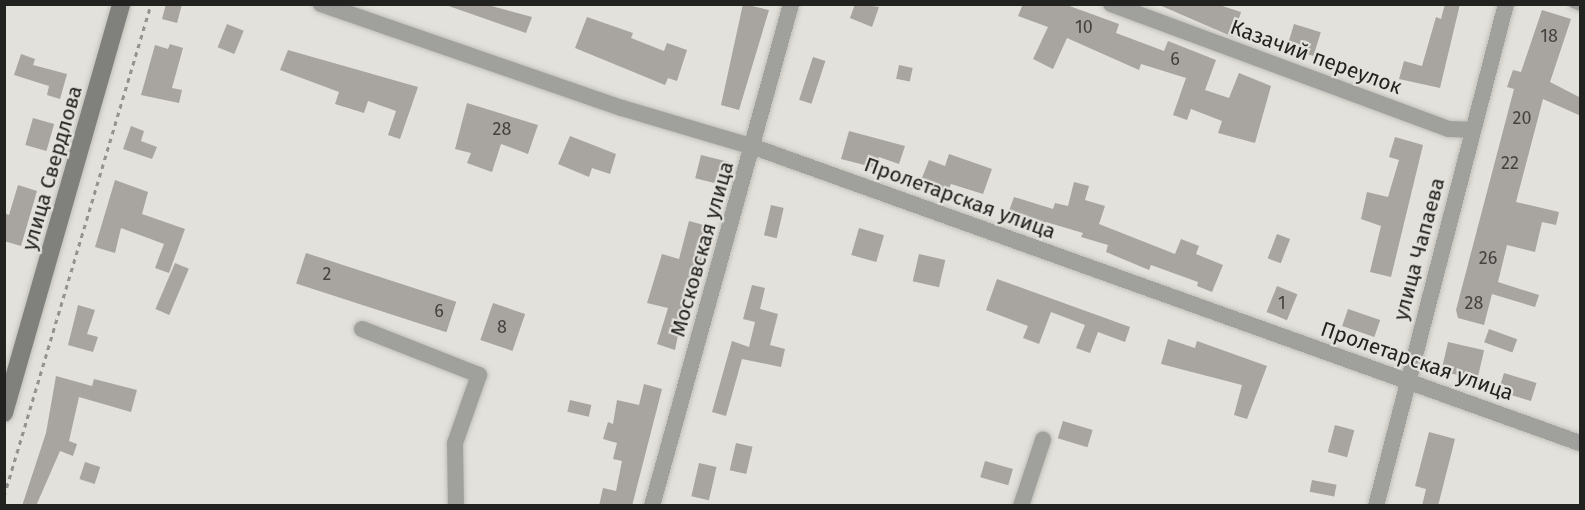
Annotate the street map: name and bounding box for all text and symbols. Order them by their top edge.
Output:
street label: Казачий переулок [1227,14,1405,100]
house number: 10 [1075,16,1093,38]
house number: 18 [1540,25,1558,47]
house number: 6 [1170,48,1180,70]
street label: улица Свердлова [16,83,88,253]
house number: 20 [1513,107,1531,129]
house number: 28 [493,118,511,140]
street label: Пролетарская улица [861,152,1059,244]
house number: 22 [1501,152,1519,174]
street label: Московская улица [665,159,739,339]
street label: улица Чапаева [1388,175,1450,323]
house number: 26 [1479,247,1497,269]
house number: 2 [323,263,331,285]
house number: 1 [1278,292,1286,314]
house number: 28 [1465,292,1483,314]
house number: 6 [434,300,444,322]
house number: 8 [497,316,507,338]
street label: Пролетарская улица [1317,316,1517,406]

